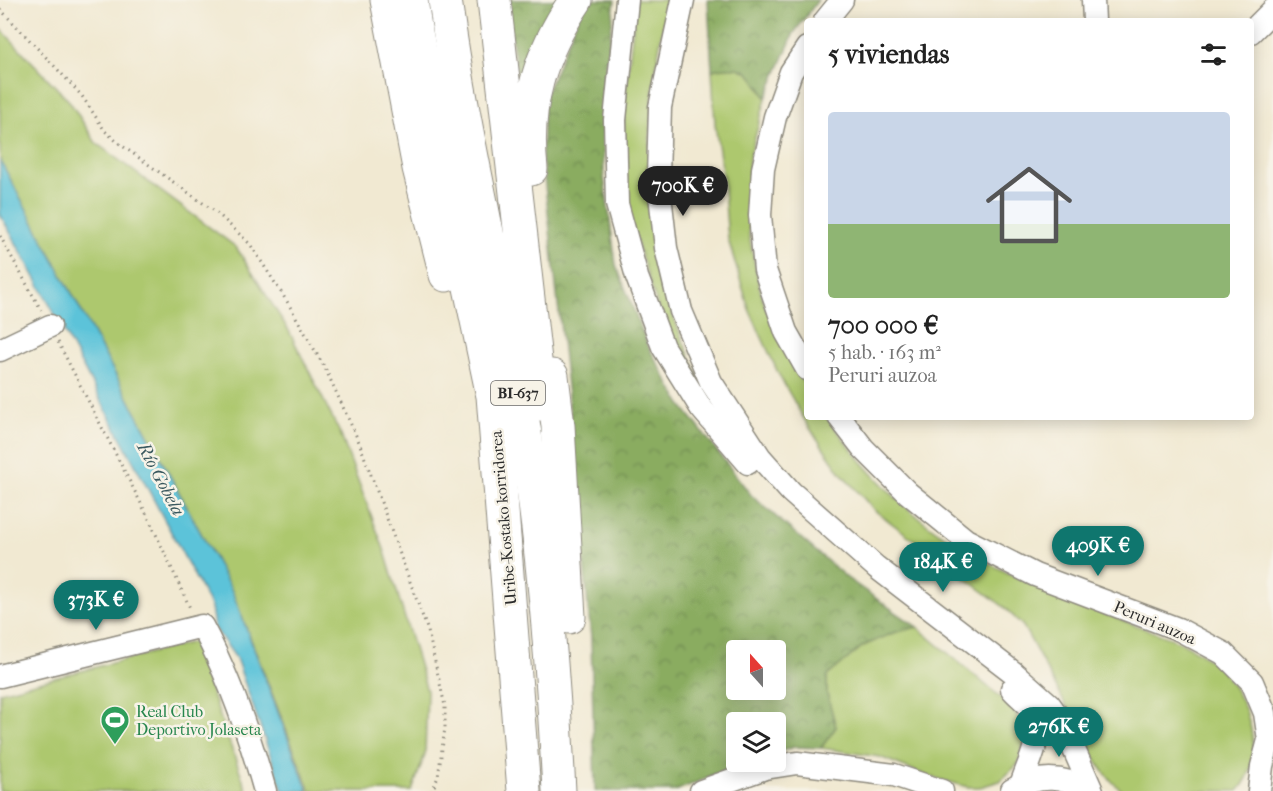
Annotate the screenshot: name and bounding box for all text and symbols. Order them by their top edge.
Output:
icon: filters [1197,38,1230,71]
text: 5 viviendas [828,39,949,70]
icon: home [975,151,1083,259]
pin: 700K € [634,166,732,217]
text: 700K € [652,174,714,197]
text: 700 000 € [828,310,939,341]
text: 5 hab. · 163 m² [828,341,941,364]
text: Peruri auzoa [828,364,937,387]
road number: BI-637 [491,381,545,405]
street label: Uribe-Kostako korridorea [486,429,521,606]
water label: Río Gobela [132,438,189,519]
pin: 409K € [1049,526,1147,577]
text: 409K € [1066,534,1130,557]
pin: 184K € [894,542,992,593]
text: 184K € [913,550,973,573]
pin: 373K € [47,580,145,631]
text: 373K € [68,588,124,611]
street label: Peruri auzoa [1111,597,1199,648]
north arrow [726,640,786,700]
map controls [726,640,786,772]
place label: Real Club Deportivo Jolaseta [136,702,262,739]
sports icon: Real Club Deportivo Jolaseta [99,704,131,746]
pin: 276K € [1010,707,1108,758]
button: layers [726,712,786,772]
text: 276K € [1028,715,1090,738]

